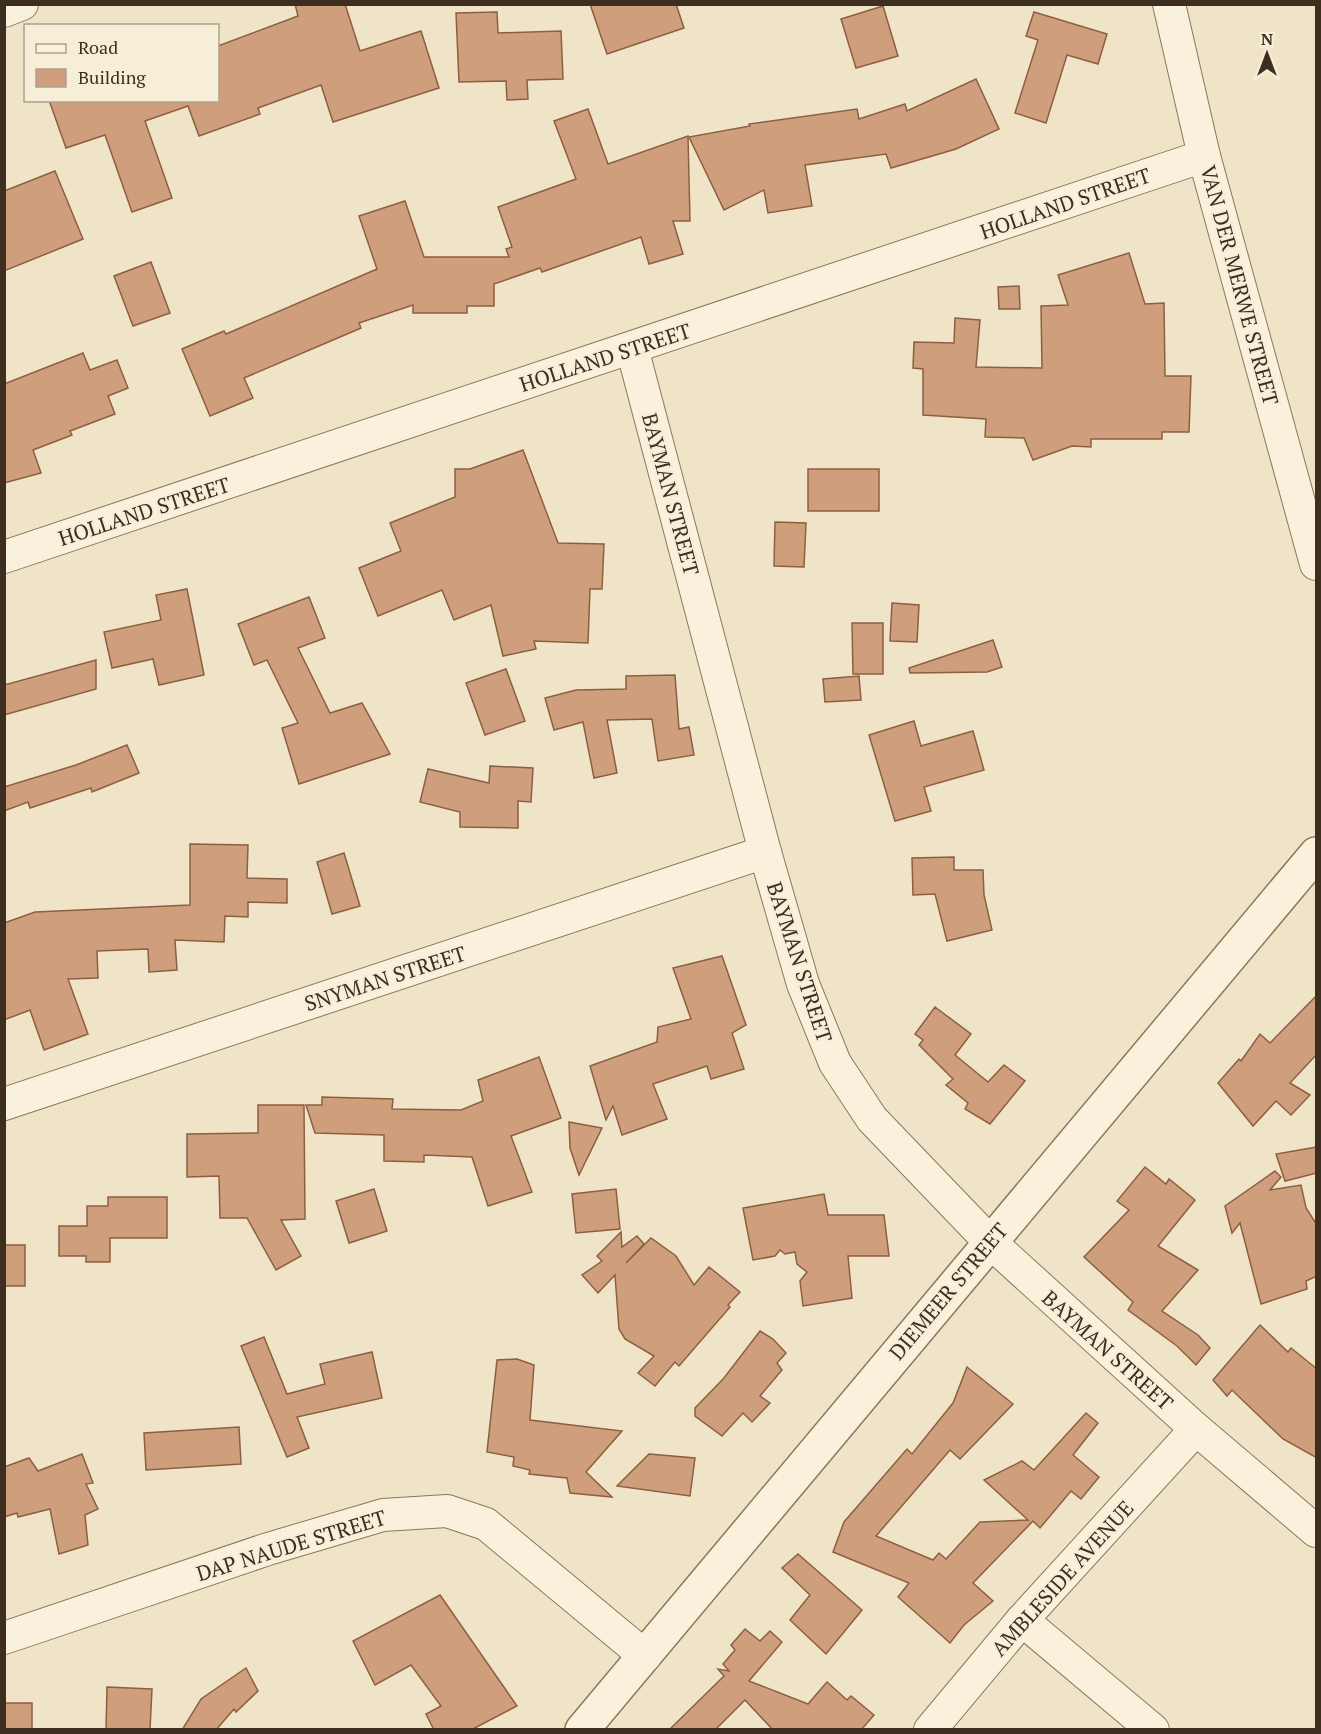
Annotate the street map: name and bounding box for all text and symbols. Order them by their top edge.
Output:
legend [24,24,219,102]
north arrow [1237,24,1297,84]
text: N [1261,28,1273,50]
text: Road [78,35,118,59]
text: Building [78,65,146,89]
street label: HOLLAND STREET [976,161,1154,245]
street label: VAN DER MERWE STREET [1194,162,1286,408]
street label: HOLLAND STREET [516,316,694,398]
street label: BAYMAN STREET [636,410,706,578]
street label: HOLLAND STREET [55,470,233,552]
street label: BAYMAN STREET [761,878,839,1046]
street label: SNYMAN STREET [301,939,469,1017]
street label: DIEMEER STREET [882,1217,1014,1365]
street label: BAYMAN STREET [1037,1284,1179,1416]
street label: AMBLESIDE AVENUE [985,1494,1139,1662]
street label: DAP NAUDE STREET [193,1503,389,1587]

